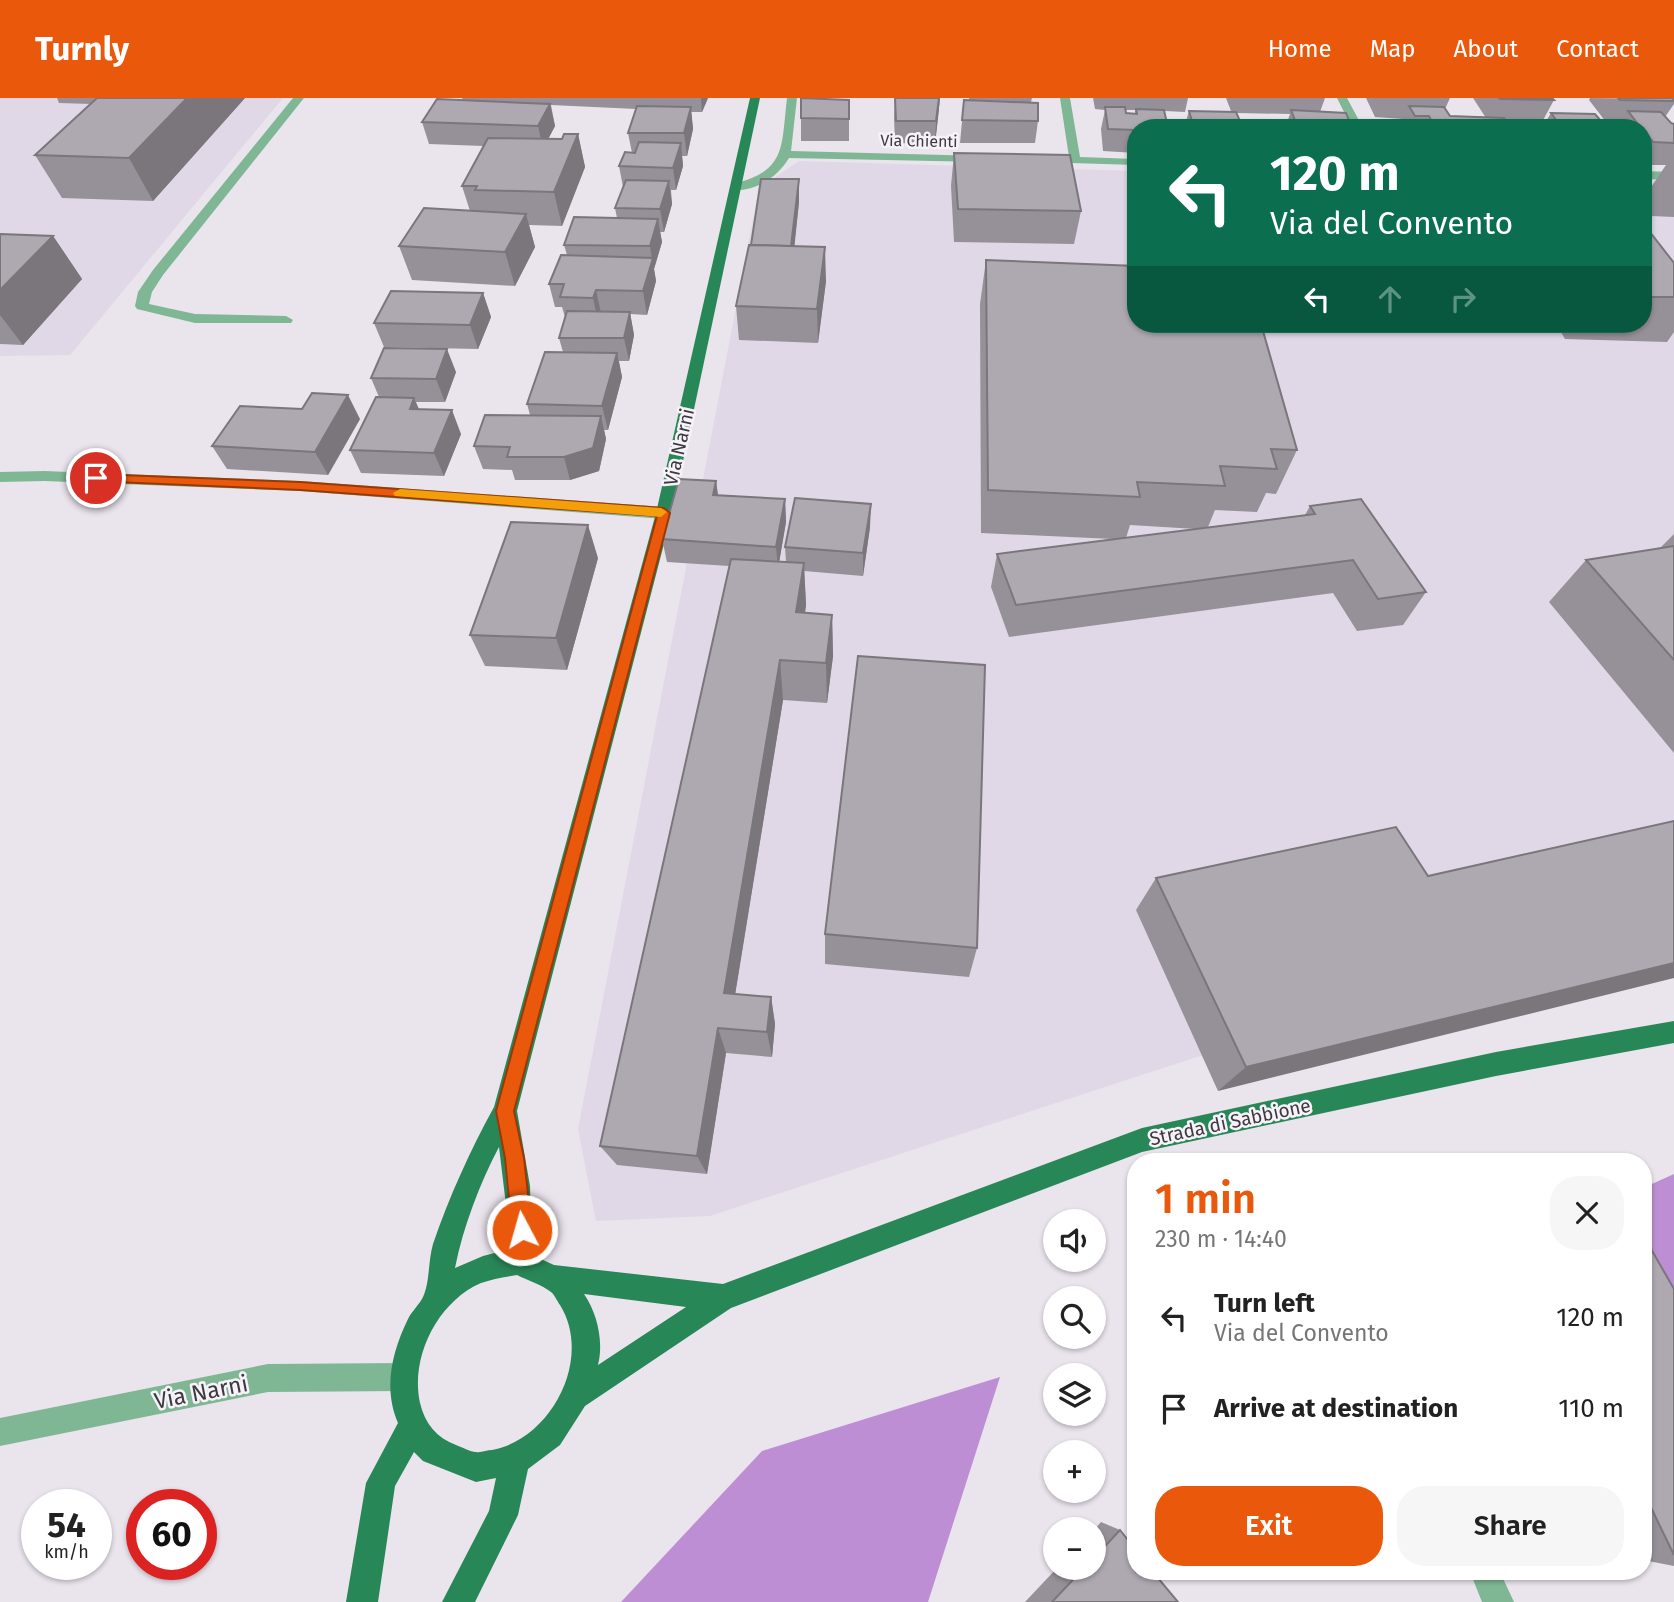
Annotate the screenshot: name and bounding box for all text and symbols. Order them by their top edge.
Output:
text: Turnly [35,29,129,69]
text: Home [1268,35,1332,63]
text: Map [1370,35,1416,63]
text: About [1454,35,1518,63]
text: Contact [1556,35,1639,63]
street label: Via Chienti [880,131,958,151]
text: 120 m [1270,144,1400,203]
icon: left [1155,147,1246,238]
text: Via del Convento [1270,204,1513,242]
icon: left [1298,280,1336,318]
icon: ahead [1371,280,1409,318]
icon: right [1444,280,1482,318]
street label: Via Narni [659,406,699,488]
pin [66,448,126,508]
icon: arrive [77,459,115,497]
street label: Strada di Sabbione [1147,1094,1313,1150]
text: 1 min [1155,1174,1256,1224]
button: close [1550,1176,1624,1250]
position arrow [485,1193,559,1267]
map controls [1043,1209,1106,1580]
button: sound [1043,1209,1106,1272]
text: 230 m · 14:40 [1155,1225,1287,1253]
button: search [1043,1286,1106,1349]
text: Turn left [1214,1288,1315,1319]
icon: left [1155,1299,1193,1337]
text: 120 m [1556,1302,1624,1333]
text: Via del Convento [1214,1319,1389,1347]
button: layers [1043,1363,1106,1426]
street label: Via Narni [152,1369,250,1415]
icon: arrive [1155,1390,1193,1428]
text: Arrive at destination [1214,1393,1458,1424]
text: 110 m [1558,1393,1624,1424]
button: + [1043,1440,1106,1503]
button: Exit [1155,1486,1383,1566]
button: Share [1397,1486,1624,1566]
speed limit sign: 60 [126,1489,217,1580]
text: 54 [47,1504,86,1546]
button: − [1043,1517,1106,1580]
text: km/h [44,1541,89,1563]

